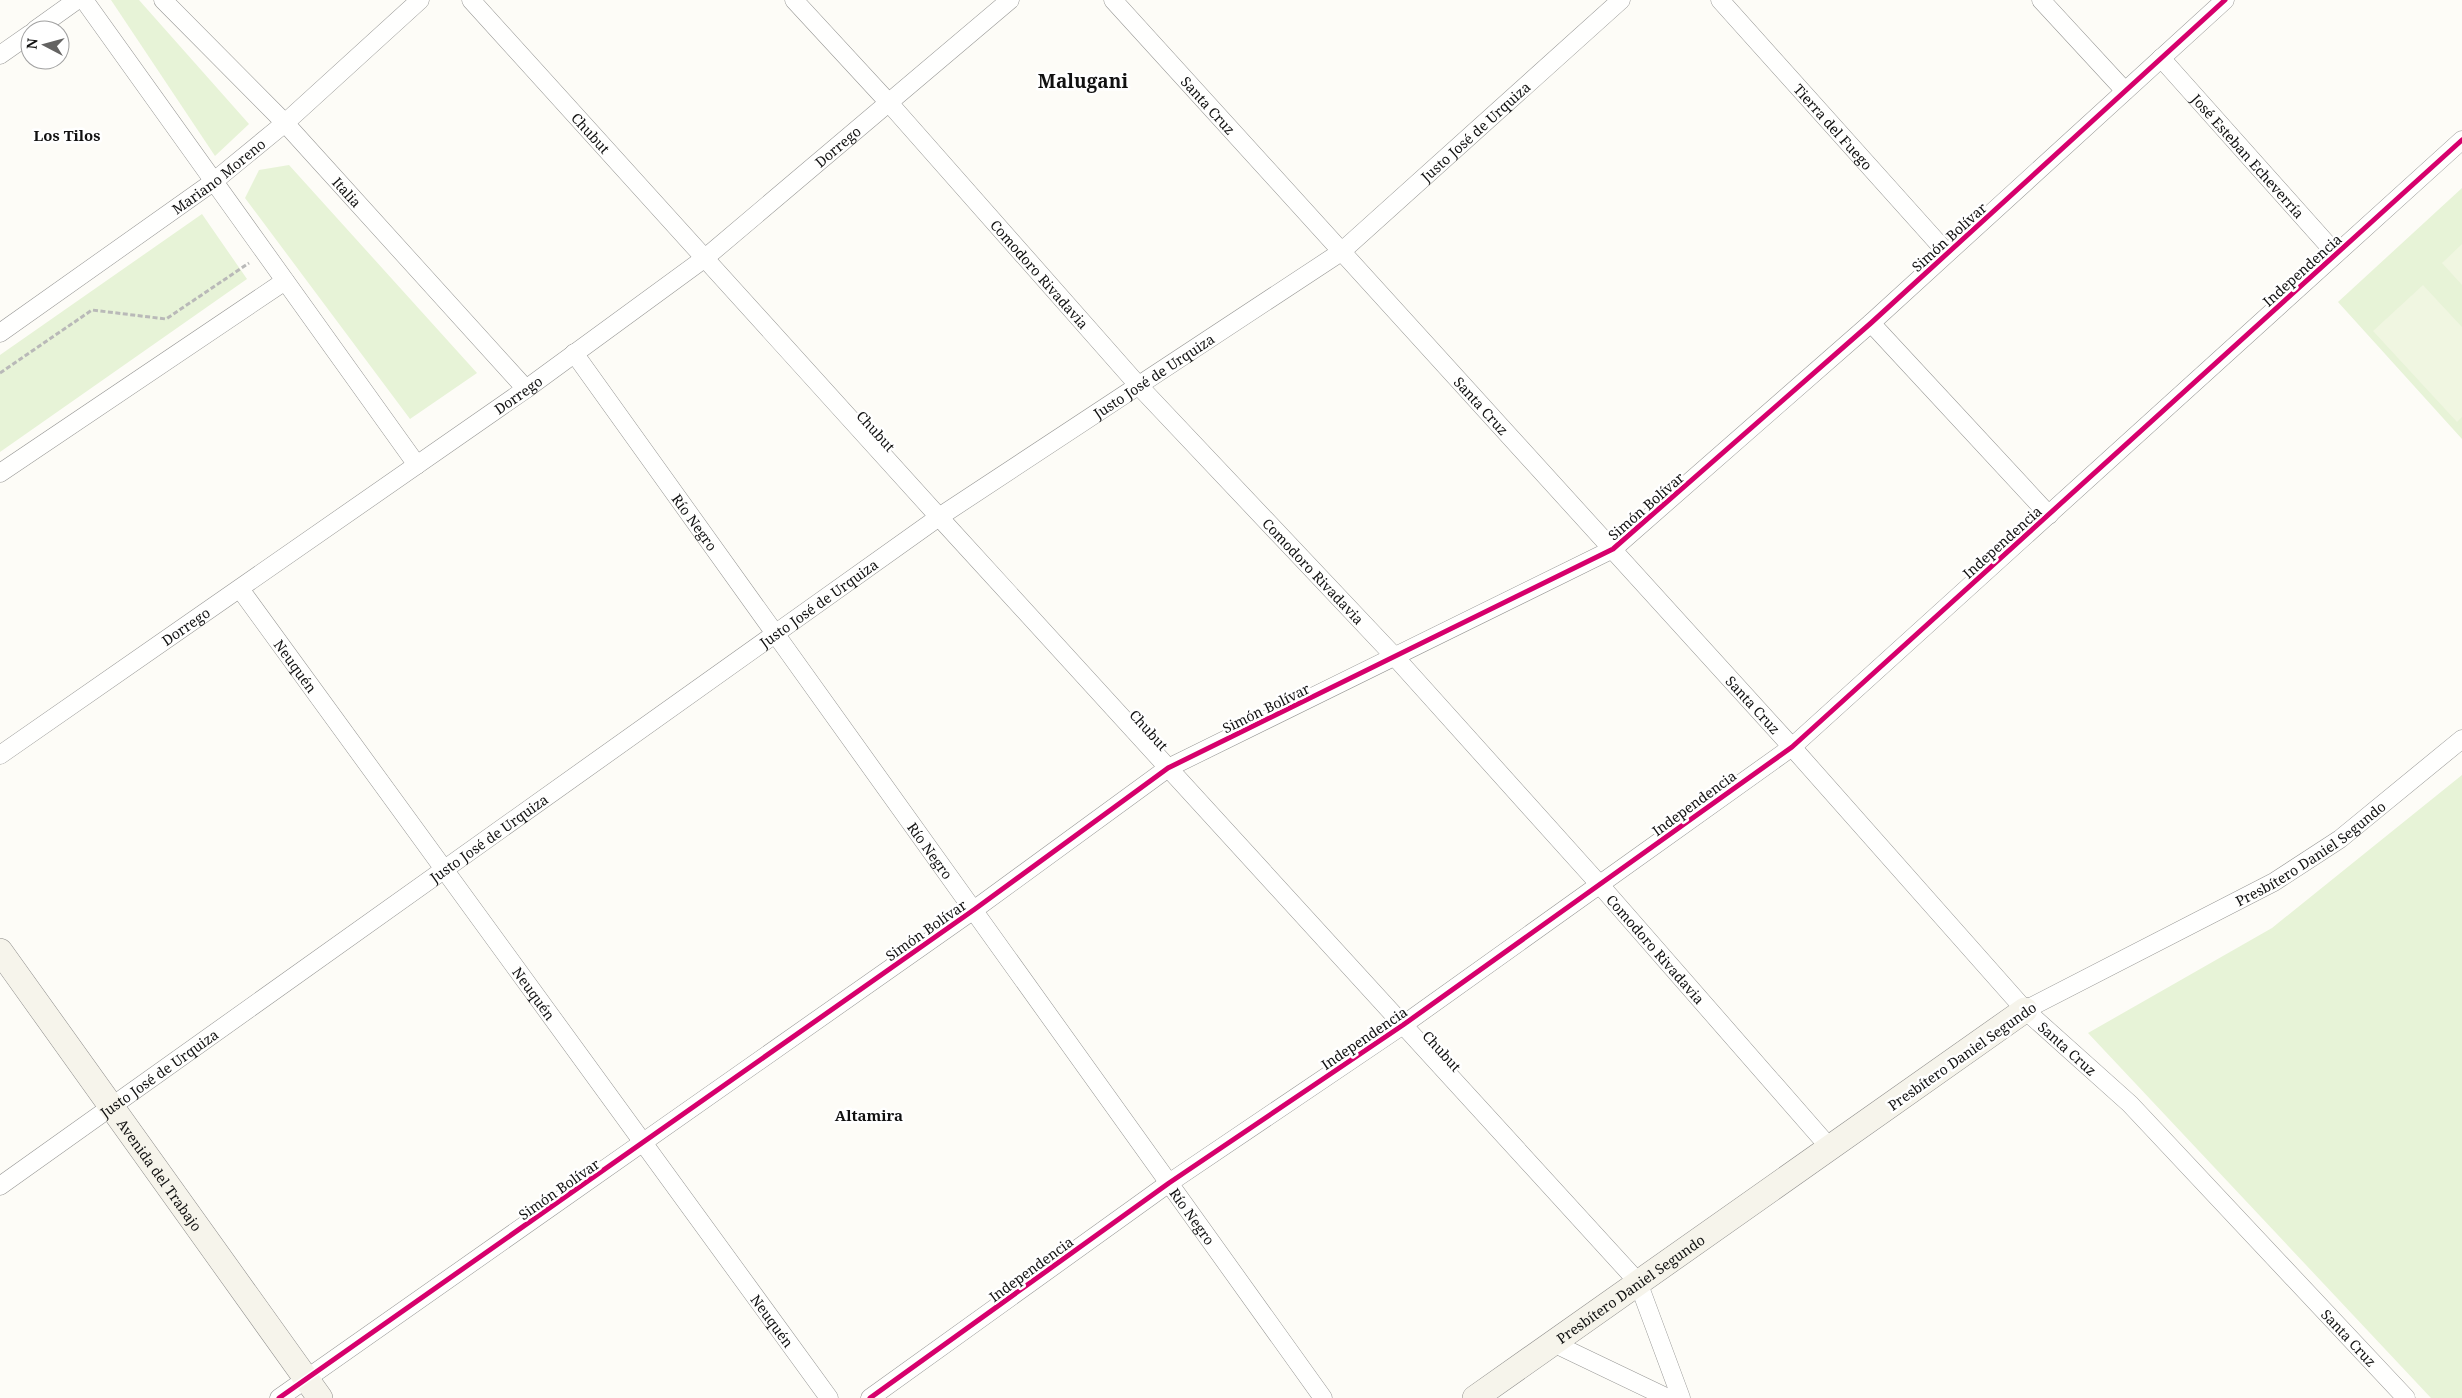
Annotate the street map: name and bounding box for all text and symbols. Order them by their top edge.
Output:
north arrow [20,20,70,70]
text: N [22,37,42,50]
district label: Malugani [1038,68,1128,94]
street label: Santa Cruz [1177,72,1240,138]
street label: Justo José de Urquiza [1416,77,1534,186]
street label: Tierra del Fuego [1790,79,1877,174]
street label: José Esteban Echeverría [2187,89,2309,222]
street label: Chubut [568,108,615,157]
street label: Dorrego [810,121,864,171]
district label: Los Tilos [34,125,100,145]
street label: Mariano Moreno [168,134,269,218]
street label: Italia [329,173,366,211]
street label: Simón Bolívar [1907,198,1991,276]
street label: Comodoro Rivadavia [987,215,1093,333]
street label: Independencia [2259,229,2345,310]
street label: Justo José de Urquiza [1089,329,1218,423]
street label: Dorrego [490,371,546,418]
street label: Santa Cruz [1450,372,1513,439]
street label: Chubut [853,407,899,456]
street label: Simón Bolívar [1604,467,1688,544]
street label: Río Negro [668,490,722,554]
street label: Independencia [1959,501,2045,582]
street label: Comodoro Rivadavia [1259,514,1369,628]
street label: Justo José de Urquiza [755,554,881,652]
street label: Dorrego [158,603,213,649]
street label: Neuquén [270,636,322,696]
street label: Santa Cruz [1722,671,1785,738]
street label: Simón Bolívar [1219,679,1313,737]
street label: Chubut [1126,706,1172,755]
street label: Independencia [1648,766,1740,840]
street label: Justo José de Urquiza [425,789,552,887]
street label: Presbítero Daniel Segundo [2232,796,2389,910]
street label: Río Negro [904,818,957,883]
street label: Comodoro Rivadavia [1603,890,1709,1008]
street label: Simón Bolívar [882,895,971,965]
street label: Neuquén [509,963,560,1024]
street label: Presbítero Daniel Segundo [1884,997,2040,1115]
street label: Independencia [1317,1002,1411,1074]
street label: Santa Cruz [2034,1017,2101,1079]
street label: Justo José de Urquiza [95,1024,222,1122]
street label: Chubut [1419,1027,1465,1076]
district label: Altamira [835,1105,903,1125]
street label: Avenida del Trabajo [113,1115,207,1235]
street label: Simón Bolívar [515,1154,604,1224]
street label: Río Negro [1166,1184,1220,1248]
street label: Presbítero Daniel Segundo [1552,1230,1708,1347]
street label: Independencia [985,1232,1077,1306]
street label: Neuquén [747,1290,798,1351]
street label: Santa Cruz [2318,1305,2381,1370]

